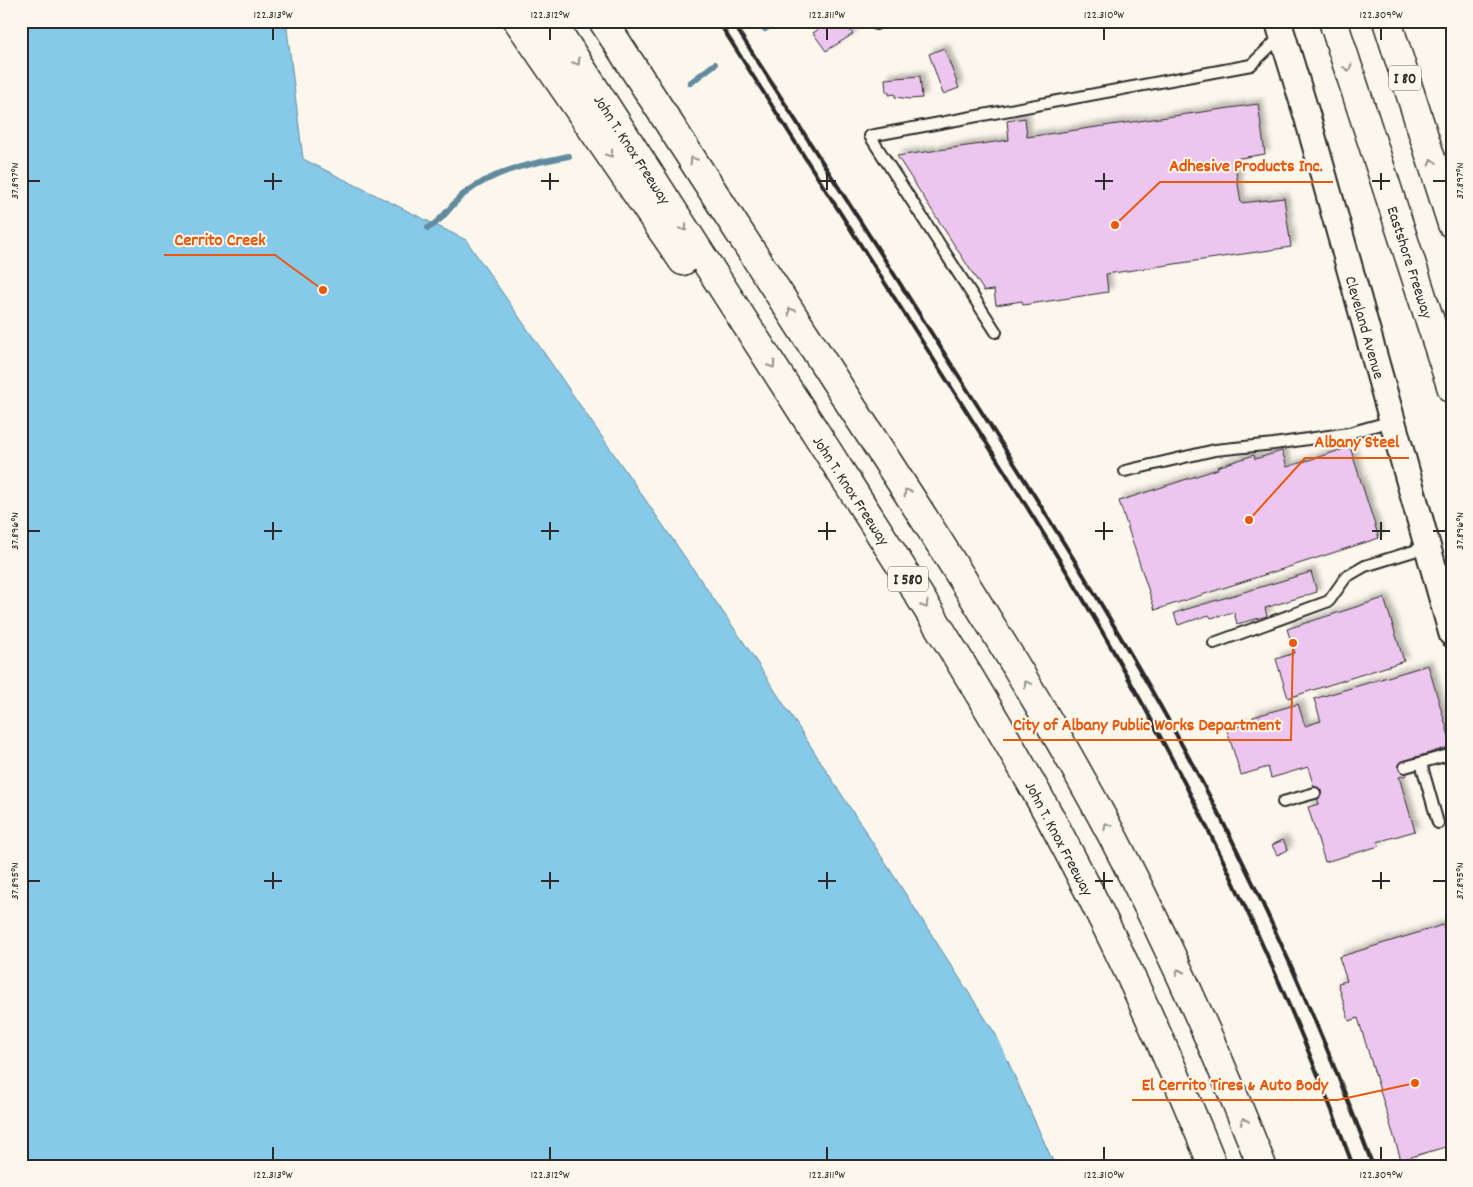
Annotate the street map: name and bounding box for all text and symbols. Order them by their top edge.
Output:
text: 122.313°W [253,7,293,24]
text: 122.312°W [530,7,570,24]
text: 122.311°W [809,7,845,24]
text: 122.310°W [1084,7,1124,24]
text: 122.309°W [1359,7,1403,24]
one-way arrow [571,57,581,66]
one-way arrow [1342,63,1352,71]
road number: I 80 [1389,66,1421,90]
street label: John T. Knox Freeway [587,91,675,210]
one-way arrow [604,149,613,158]
callout: Adhesive Products Inc. [1160,149,1333,182]
text: Adhesive Products Inc. [1169,155,1323,180]
one-way arrow [690,157,699,166]
one-way arrow [1428,159,1438,167]
text: 37.897°N [7,163,24,199]
text: 37.897°N [1452,163,1469,199]
street label: Eastshore Freeway [1380,204,1438,322]
callout: Cerrito Creek [164,222,275,255]
one-way arrow [678,223,687,232]
text: Cerrito Creek [174,229,266,254]
street label: Cleveland Avenue [1338,274,1389,382]
one-way arrow [787,308,797,317]
one-way arrow [766,359,775,369]
callout: Albany Steel [1305,425,1409,458]
text: Albany Steel [1315,431,1400,456]
street label: John T. Knox Freeway [806,432,894,551]
one-way arrow [904,488,914,497]
text: 37.896°N [7,512,24,550]
text: 37.896°N [1452,512,1469,550]
road number: I 580 [888,566,928,592]
one-way arrow [919,600,928,609]
one-way arrow [1024,681,1034,690]
callout: City of Albany Public Works Department [1003,707,1291,740]
text: City of Albany Public Works Department [1013,714,1281,739]
street label: John T. Knox Freeway [1018,778,1098,901]
one-way arrow [1103,822,1113,831]
text: 37.895°N [7,862,24,900]
text: 37.895°N [1452,862,1469,900]
one-way arrow [1175,968,1185,977]
callout: El Cerrito Tires & Auto Body [1132,1067,1338,1100]
text: El Cerrito Tires & Auto Body [1142,1074,1329,1099]
one-way arrow [1240,1117,1250,1125]
text: 122.313°W [253,1167,293,1184]
text: 122.312°W [530,1167,570,1184]
text: 122.311°W [809,1167,845,1184]
text: 122.310°W [1084,1167,1124,1184]
text: 122.309°W [1359,1167,1403,1184]

